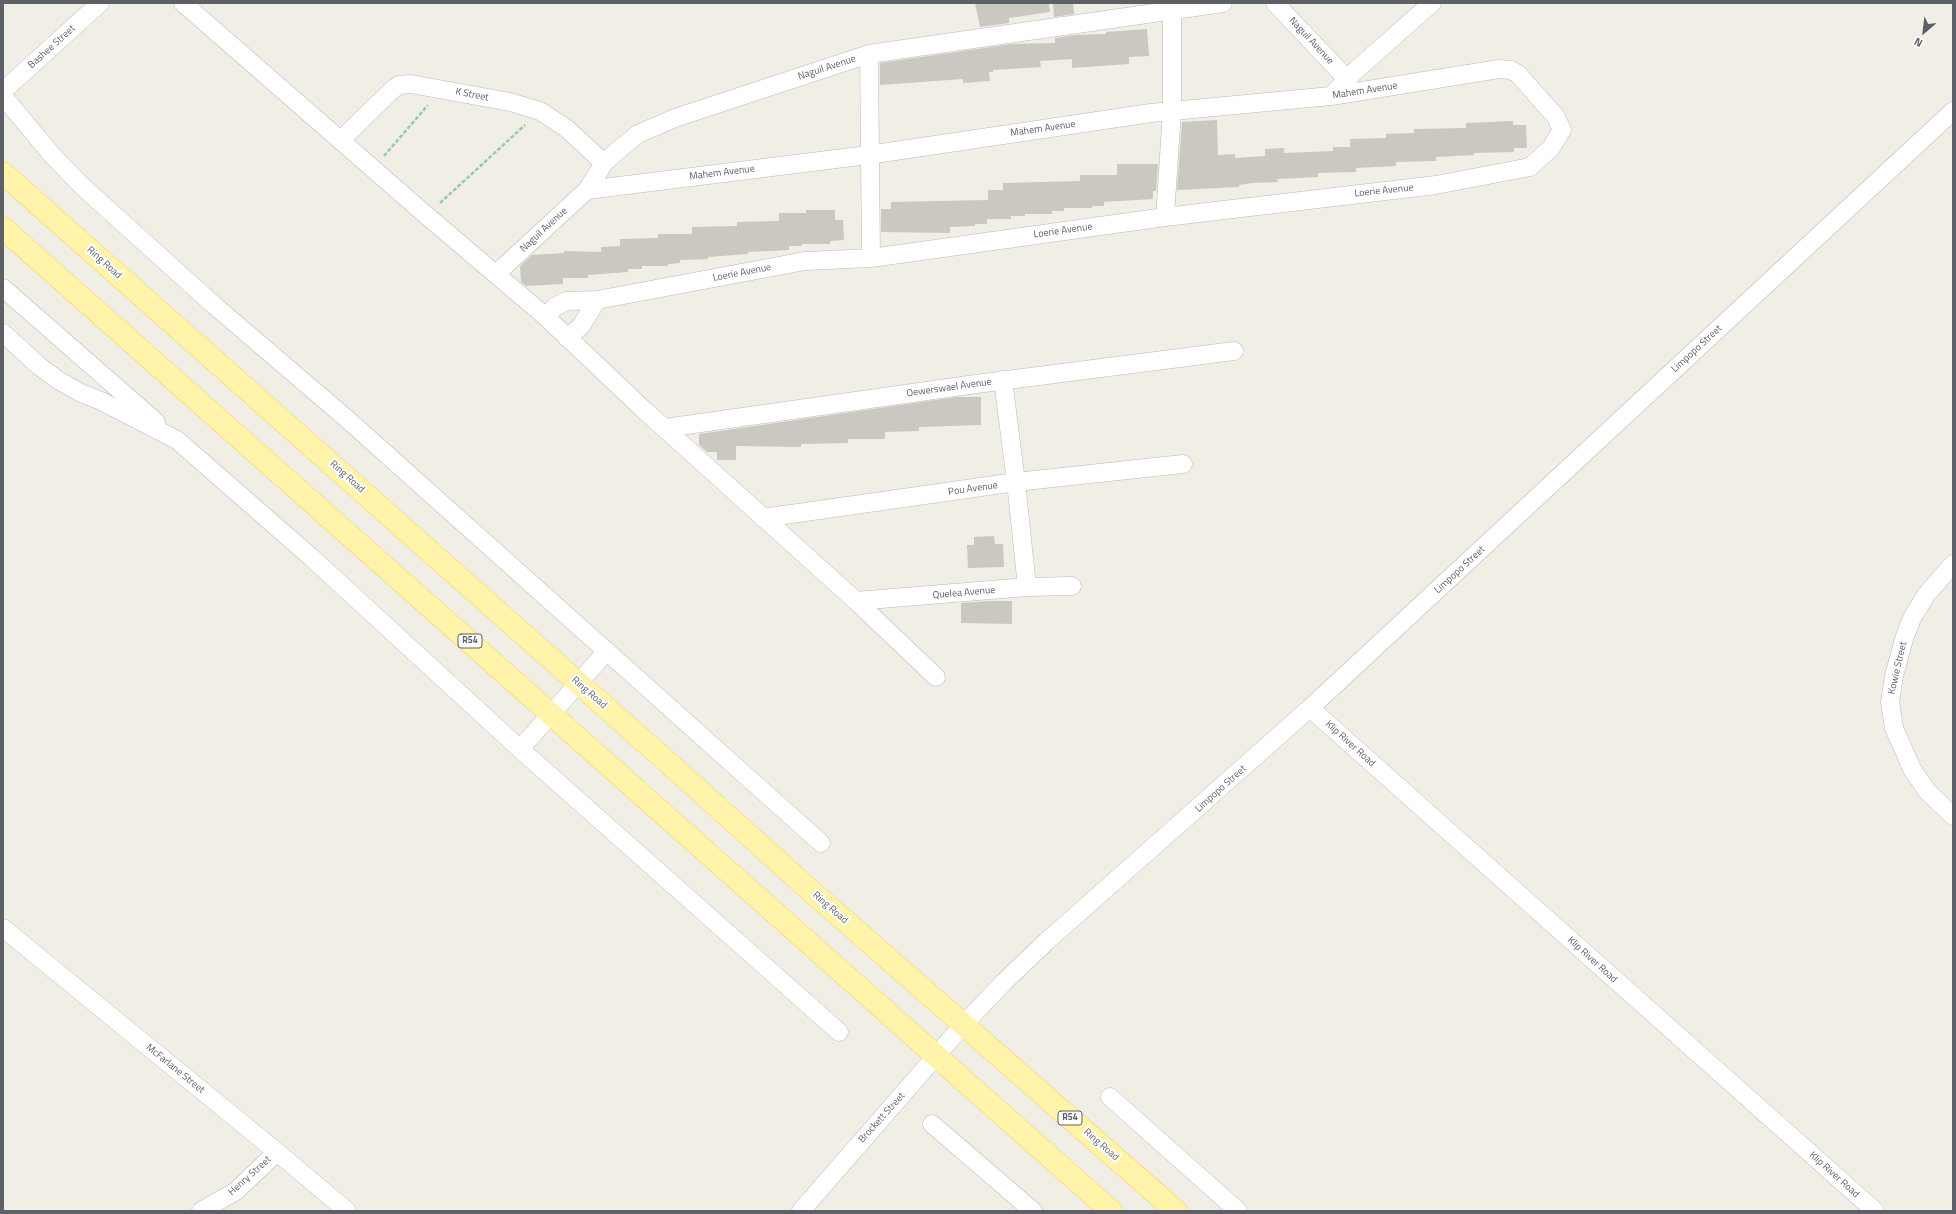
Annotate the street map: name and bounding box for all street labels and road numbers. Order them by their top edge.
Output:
street label: Naguil Avenue [1286,15,1336,67]
street label: Bashee Street [26,23,78,71]
street label: Naguil Avenue [797,53,857,83]
street label: Mahem Avenue [1332,80,1398,102]
street label: K Street [454,86,490,104]
street label: Mahem Avenue [1010,118,1076,140]
street label: Mahem Avenue [689,163,755,183]
street label: Loerie Avenue [1354,182,1414,200]
street label: Naguil Avenue [518,205,570,255]
street label: Loerie Avenue [1033,221,1093,241]
street label: Ring Road [84,244,124,282]
street label: Loerie Avenue [712,261,772,285]
street label: Limpopo Street [1669,323,1725,375]
street label: Oewerswael Avenue [906,376,992,400]
street label: Ring Road [327,458,367,496]
street label: Pou Avenue [947,480,999,498]
street label: Limpopo Street [1432,544,1488,596]
street label: Quelea Avenue [932,584,996,602]
road number: R54 [458,634,482,648]
street label: Kowie Street [1886,641,1910,695]
street label: Ring Road [569,674,609,712]
street label: Klip River Road [1323,718,1377,770]
street label: Limpopo Street [1193,763,1249,815]
street label: Ring Road [810,889,850,927]
street label: Klip River Road [1565,934,1619,986]
street label: McFarlane Street [143,1042,207,1096]
street label: Brockett Street [856,1090,908,1146]
road number: R54 [1058,1111,1082,1125]
street label: Ring Road [1081,1126,1121,1164]
street label: Klip River Road [1807,1149,1861,1201]
street label: Henry Street [226,1154,274,1198]

